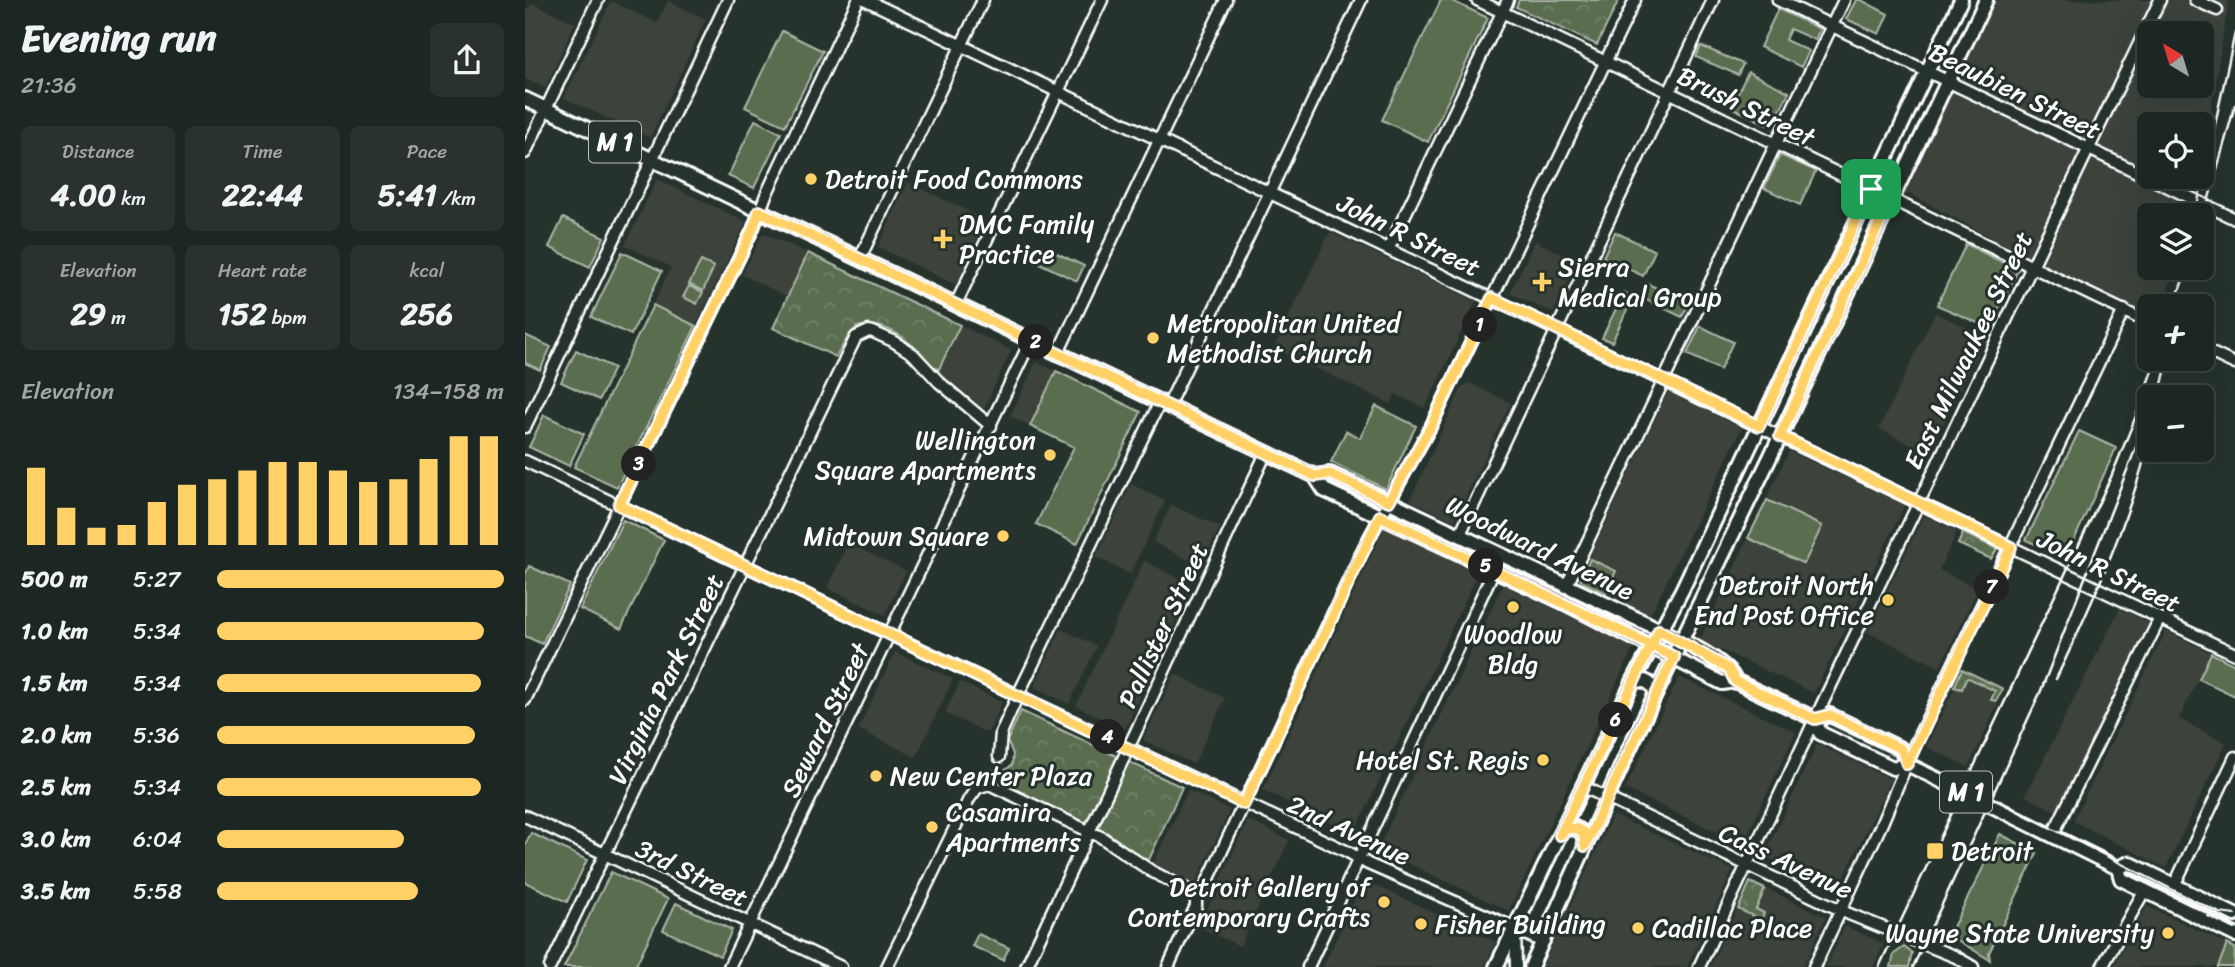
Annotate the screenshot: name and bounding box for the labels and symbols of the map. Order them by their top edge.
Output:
north arrow [2137,21,2214,98]
street label: Beaubien Street [1921,29,2109,153]
street label: Brush Street [1669,53,1824,160]
road number: M 1 [589,122,641,162]
place label: Detroit Food Commons [825,156,1083,202]
pin [1841,159,1901,219]
marker: Detroit Food Commons [803,171,819,187]
street label: John R Street [1328,180,1489,290]
place label: DMC Family Practice [959,201,1095,277]
street label: East Milwaukee Street [1890,223,2046,477]
marker: DMC Family Practice [933,229,953,249]
place label: Sierra Medical Group [1558,244,1722,320]
marker: Sierra Medical Group [1532,272,1552,292]
place label: Metropolitan United Methodist Church [1167,300,1402,376]
pin: 1 [1462,308,1497,342]
pin: 2 [1019,324,1053,360]
marker: Metropolitan United Methodist Church [1145,330,1161,346]
place label: Wellington Square Apartments [815,417,1036,493]
pin: 3 [621,447,657,482]
marker: Wellington Square Apartments [1042,447,1058,463]
street label: Woodward Avenue [1438,482,1643,614]
place label: Midtown Square [804,513,989,559]
street label: John R Street [2028,516,2189,626]
marker: Midtown Square [995,528,1011,544]
street label: Pallister Street [1104,534,1222,716]
pin: 5 [1469,548,1503,584]
place label: Detroit North End Post Office [1694,562,1874,638]
street label: Virginia Park Street [595,565,737,793]
pin: 7 [1975,570,2009,604]
marker: Detroit North End Post Office [1880,592,1896,608]
marker: Woodlow Bldg [1505,599,1521,615]
place label: Woodlow Bldg [1464,611,1562,687]
street label: Seward Street [768,633,883,805]
pin: 6 [1599,702,1633,738]
pin: 4 [1091,720,1125,754]
place label: Hotel St. Regis [1356,737,1529,783]
marker: Hotel St. Regis [1535,752,1551,768]
place label: New Center Plaza [890,753,1093,799]
marker: New Center Plaza [868,768,884,784]
road number: M 1 [1940,772,1992,812]
street label: 2nd Avenue [1279,781,1419,879]
place label: Casamira Apartments [945,789,1082,865]
street label: Cass Avenue [1711,810,1861,912]
marker: Casamira Apartments [924,819,940,835]
street label: 3rd Street [628,826,756,920]
place label: Detroit [1951,828,2034,874]
marker: Detroit [1925,841,1945,861]
place label: Detroit Gallery of Contemporary Crafts [1128,864,1373,940]
marker: Detroit Gallery of Contemporary Crafts [1376,894,1392,910]
place label: Fisher Building [1435,901,1606,947]
place label: Cadillac Place [1652,905,1812,951]
place label: Wayne State University [1885,910,2154,956]
marker: Fisher Building [1413,916,1429,932]
marker: Cadillac Place [1630,920,1646,936]
marker: Wayne State University [2160,925,2176,941]

